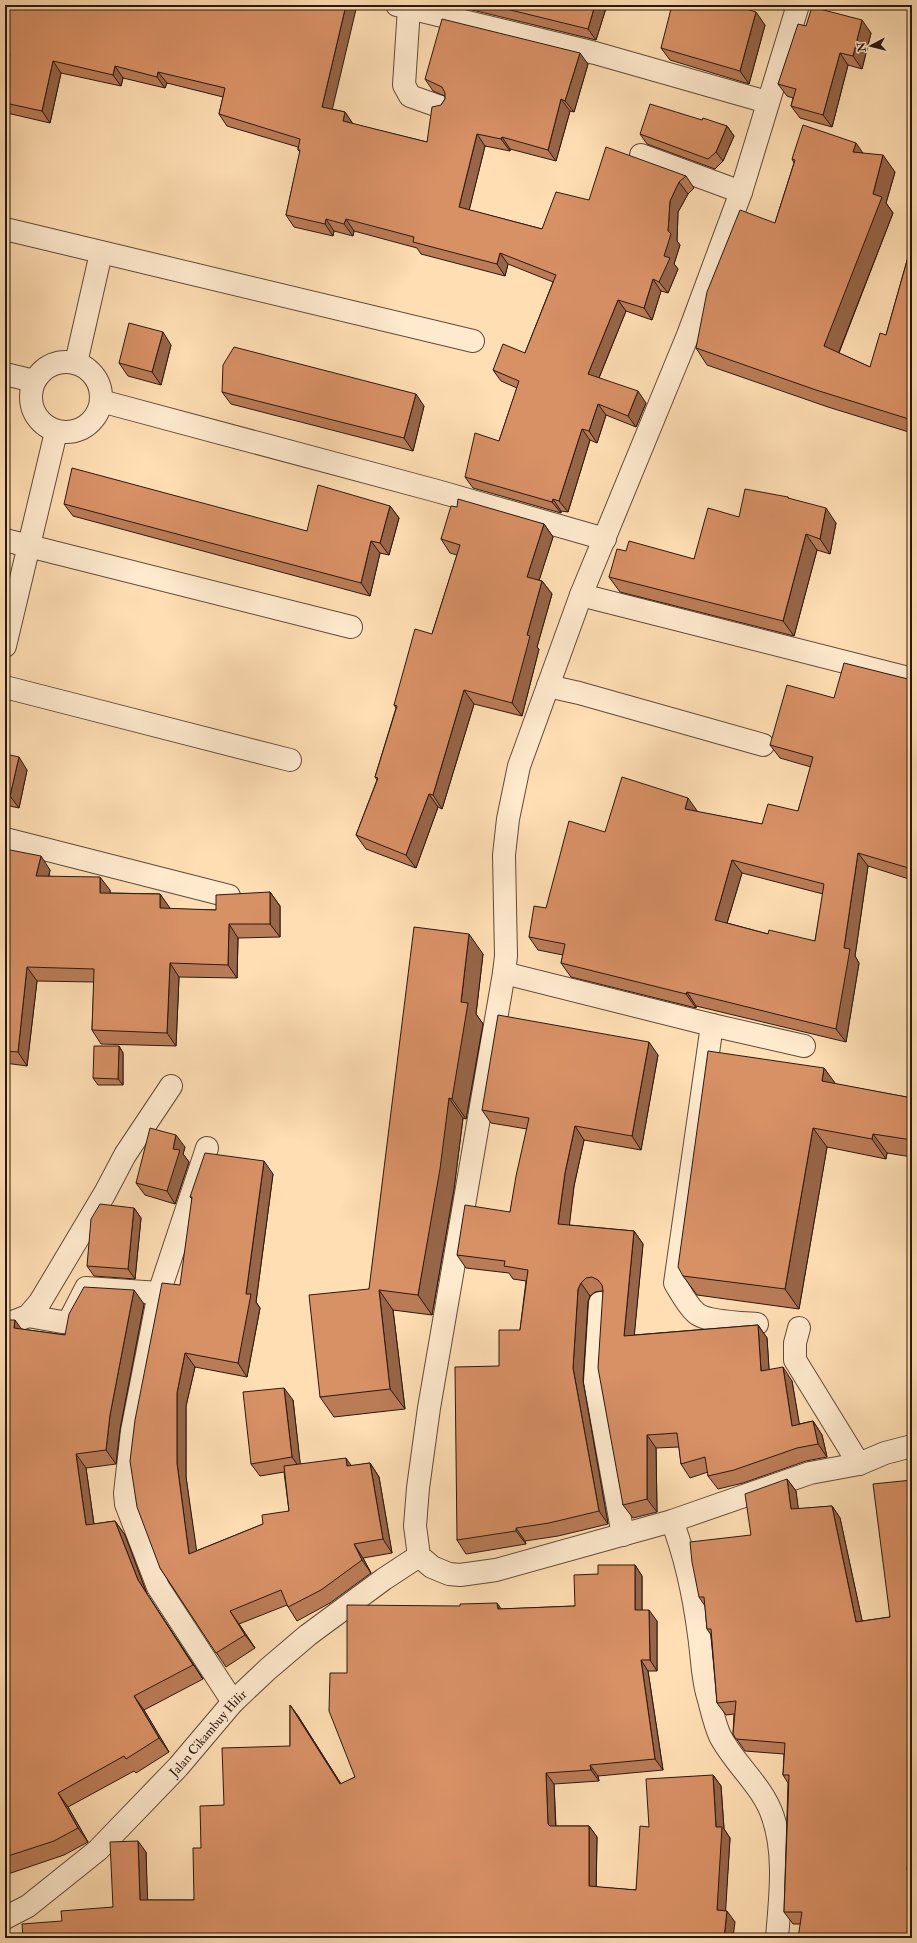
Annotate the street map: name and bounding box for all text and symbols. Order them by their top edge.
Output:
north arrow [851,26,891,66]
text: N [854,40,869,54]
street label: Jalan Cikambuy Hilir [165,1686,250,1781]

